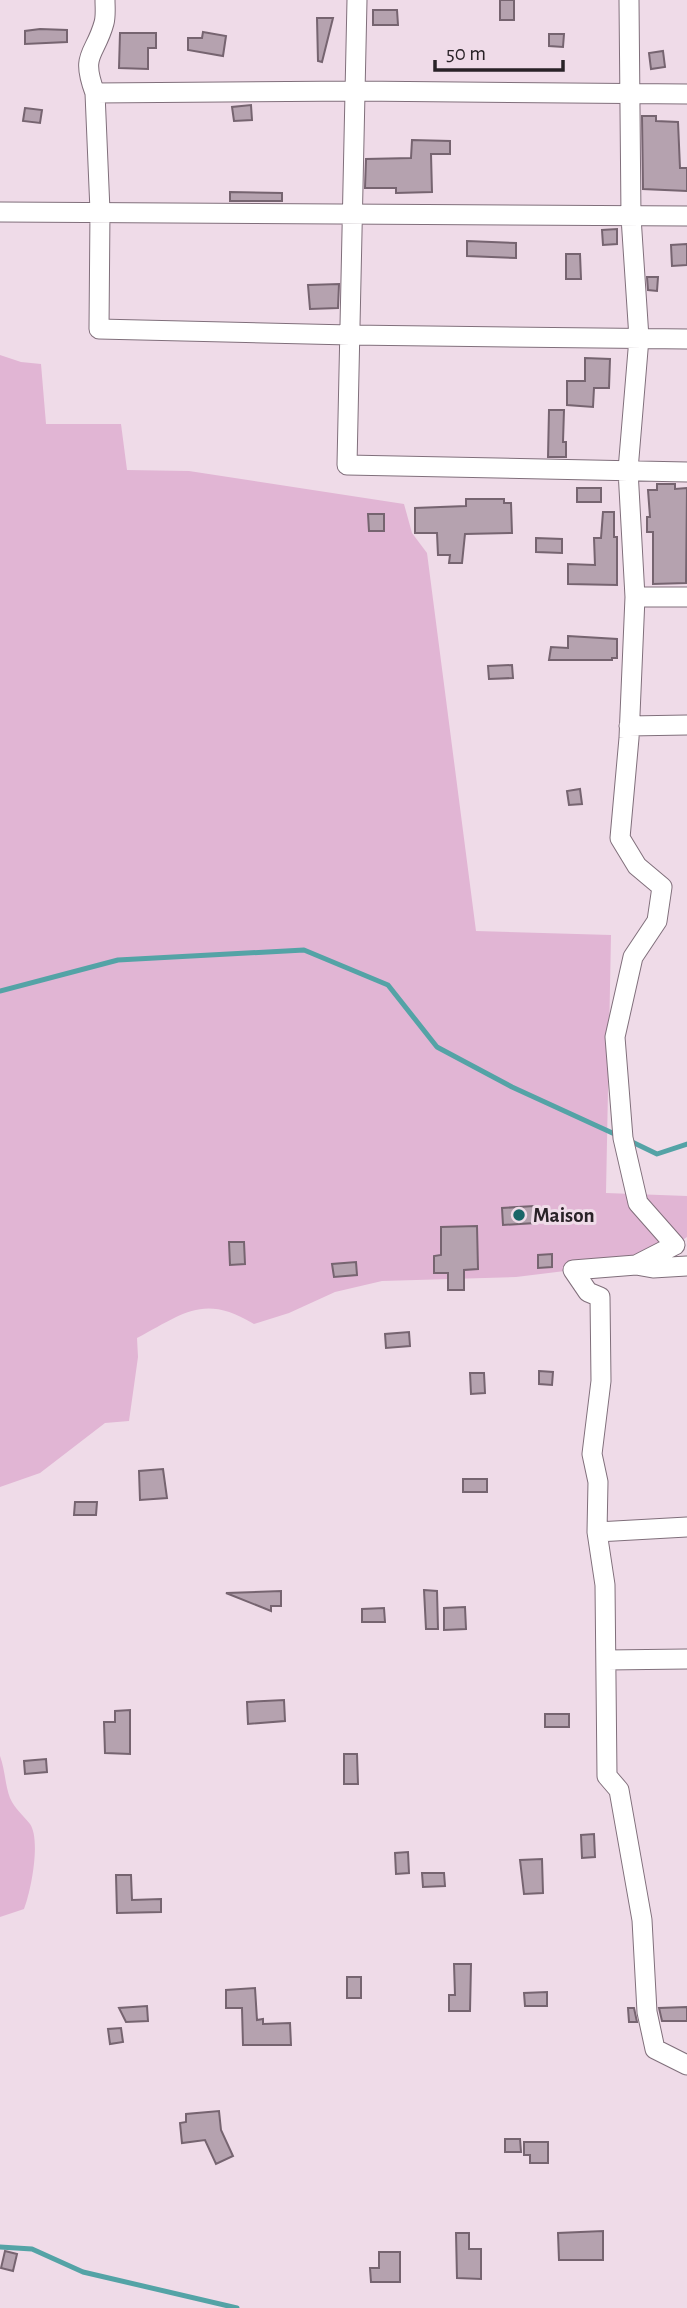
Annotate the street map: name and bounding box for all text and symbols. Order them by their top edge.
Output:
scale bar [435,28,563,72]
text: 50 m [446,43,486,64]
place label: Maison [533,1205,595,1226]
marker: Maison [511,1207,527,1223]

